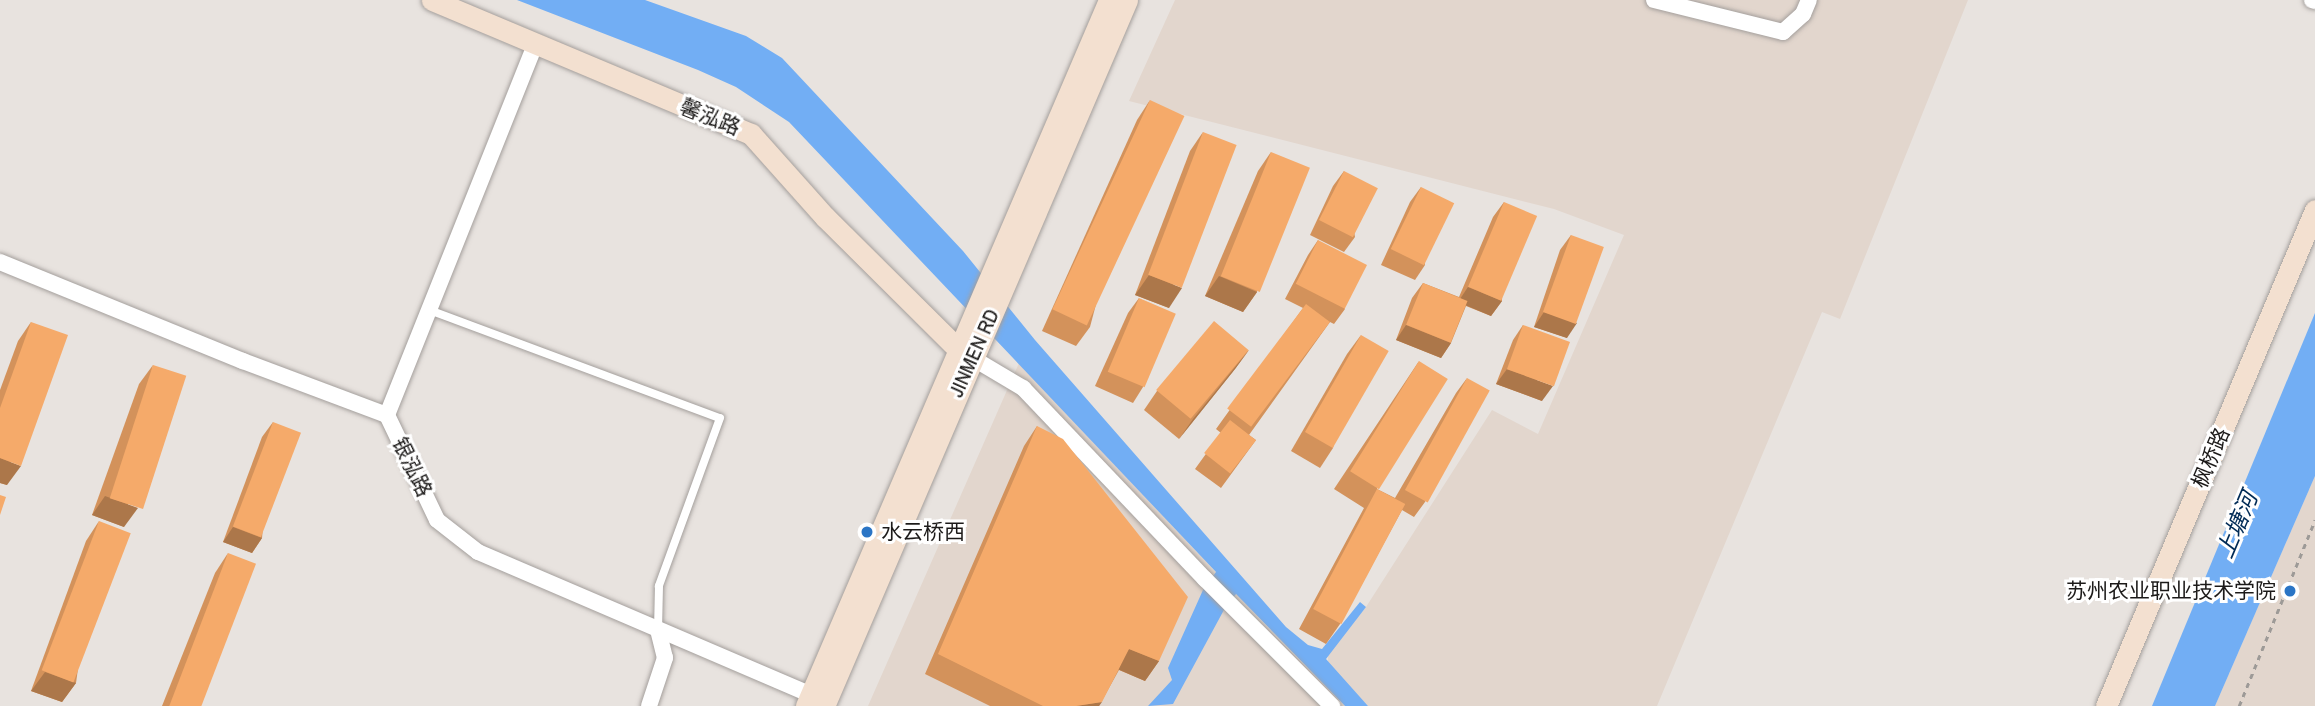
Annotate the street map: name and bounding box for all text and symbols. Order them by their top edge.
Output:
street label: 馨泓路 [676,94,744,140]
street label: JINMEN RD [943,305,1005,401]
street label: 枫桥路 [2187,424,2235,492]
street label: 银泓路 [387,433,437,501]
water label: 上塘河 [2211,488,2263,562]
place label: 水云桥西 [881,519,965,545]
marker: 水云桥西 [859,524,875,540]
place label: 苏州农业职业技术学院 [2066,578,2276,604]
marker: 苏州农业职业技术学院 [2282,583,2298,599]

